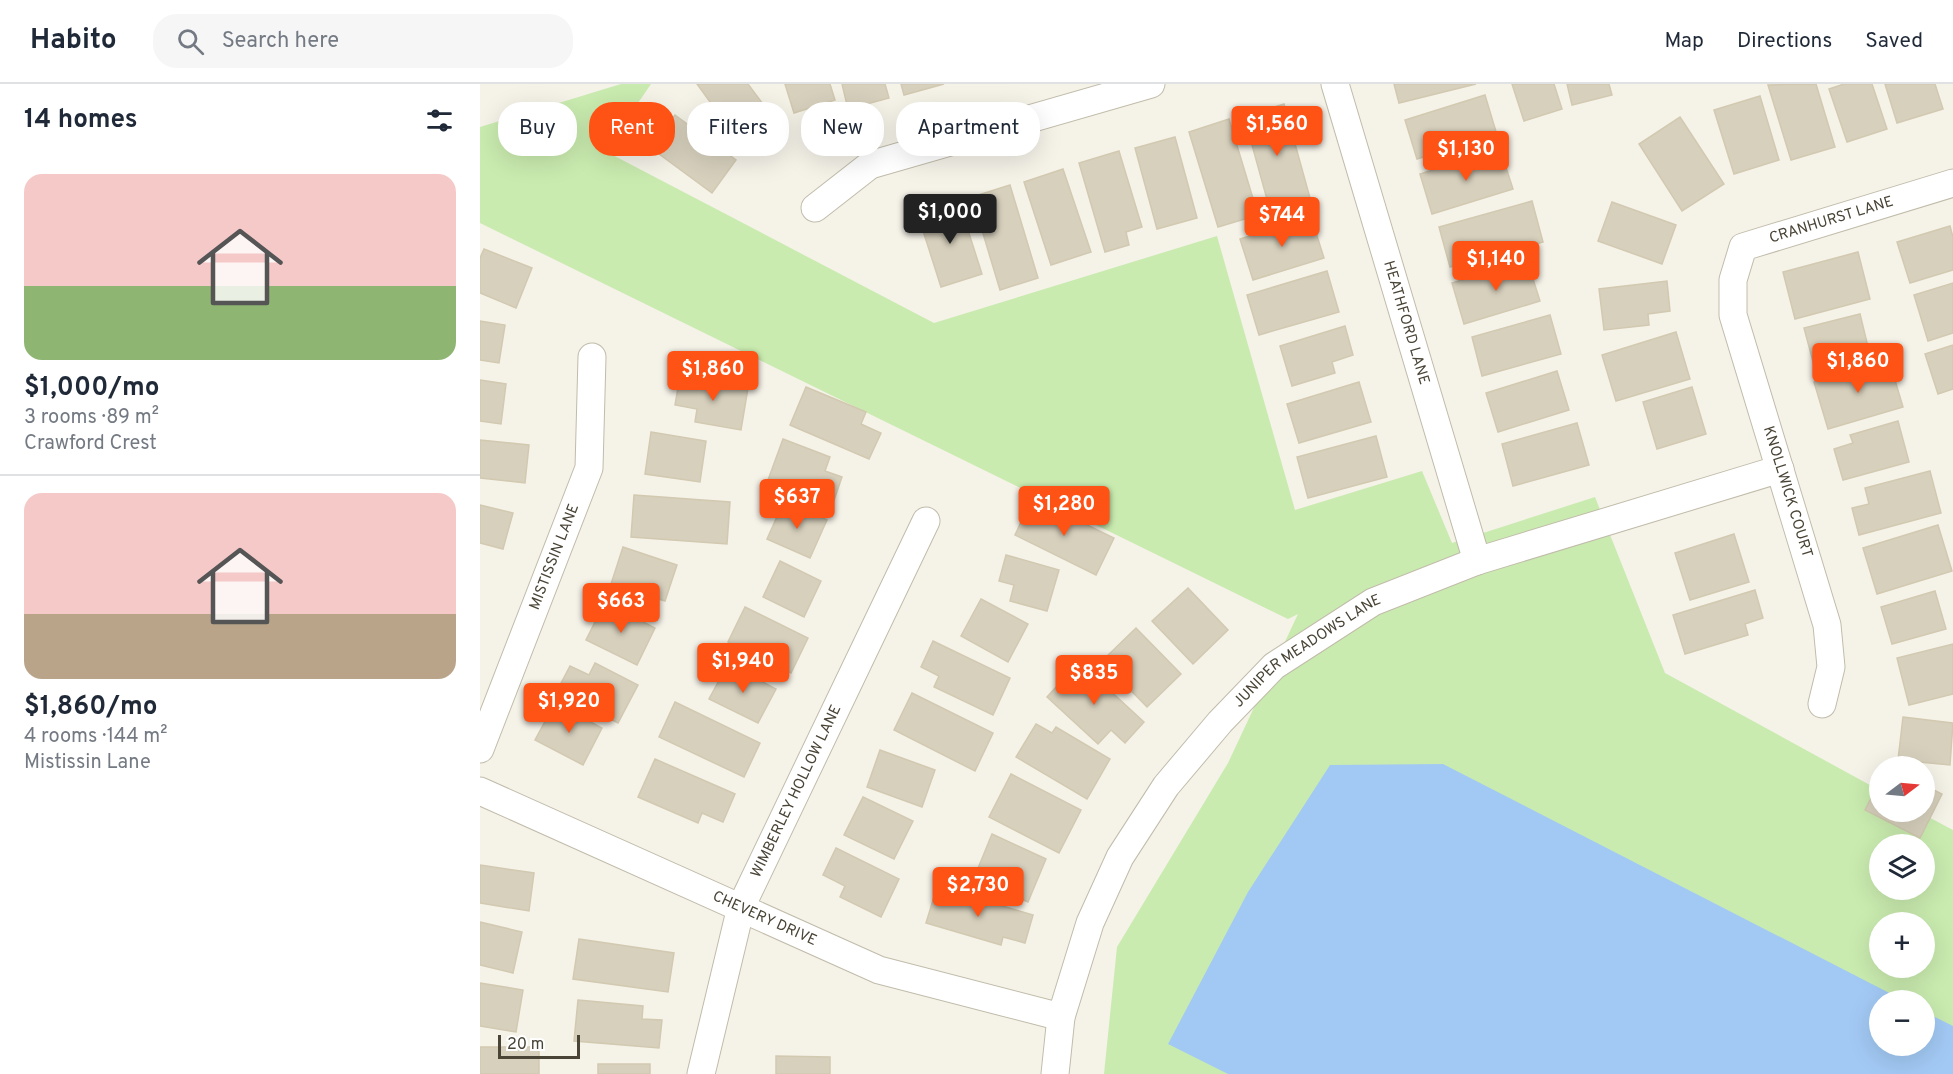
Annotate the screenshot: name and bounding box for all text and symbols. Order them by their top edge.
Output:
search box [153,14,573,68]
text: Habito [30,23,117,59]
icon: search [174,25,207,58]
text: Search here [222,28,339,55]
text: Map [1664,28,1704,55]
text: Directions [1737,28,1832,55]
text: Saved [1865,28,1923,55]
chip: Buy [498,102,577,156]
chip: Rent [589,102,675,156]
chip: Filters [687,102,789,156]
chip: New [801,102,884,156]
chip: Apartment [896,102,1040,156]
text: 14 homes [24,104,138,137]
icon: filters [423,104,456,137]
pin: $1,560 [1228,106,1326,157]
text: $1,560 [1246,112,1308,138]
pin: $1,130 [1417,131,1515,182]
text: $1,130 [1437,137,1495,163]
street label: CRANHURST LANE [1767,192,1896,248]
pin: $1,000 [901,194,999,245]
pin: $744 [1246,197,1318,248]
text: $1,000 [918,200,982,226]
text: $744 [1259,203,1305,229]
icon: home [186,213,294,321]
pin: $1,140 [1447,241,1545,292]
text: $1,140 [1466,247,1526,273]
street label: HEATHFORD LANE [1379,258,1433,387]
pin: $1,860 [1809,343,1907,394]
text: $1,860 [1826,349,1890,375]
pin: $1,860 [664,351,762,402]
text: $1,860 [681,357,745,383]
text: $1,000/mo [24,372,160,405]
text: 3 rooms · 89 m² [24,405,159,431]
street label: KNOLLWICK COURT [1758,424,1816,560]
text: Crawford Crest [24,431,157,457]
pin: $637 [761,479,833,530]
text: $637 [774,485,820,511]
pin: $1,280 [1015,486,1113,537]
text: $1,280 [1033,492,1095,518]
street label: MISTISSIN LANE [525,501,584,613]
icon: home [186,532,294,640]
pin: $663 [585,583,657,634]
text: $663 [597,589,645,615]
street label: JUNIPER MEADOWS LANE [1230,590,1384,712]
pin: $1,940 [694,643,792,694]
text: $1,940 [711,649,775,675]
pin: $835 [1058,655,1130,706]
text: $835 [1070,661,1118,687]
pin: $1,920 [520,683,618,734]
text: $1,920 [538,689,600,715]
text: $1,860/mo [24,691,158,724]
street label: WIMBERLEY HOLLOW LANE [747,702,846,881]
text: 4 rooms · 144 m² [24,724,167,750]
text: Mistissin Lane [24,750,151,776]
north arrow [1869,756,1935,822]
map controls [1869,756,1935,1056]
button: layers [1869,834,1935,900]
pin: $2,730 [929,867,1027,918]
text: $2,730 [947,873,1009,899]
street label: CHEVERY DRIVE [710,887,820,950]
button: + [1869,912,1935,978]
button: − [1869,990,1935,1056]
scale bar [498,1032,580,1060]
text: 20 m [507,1035,544,1055]

